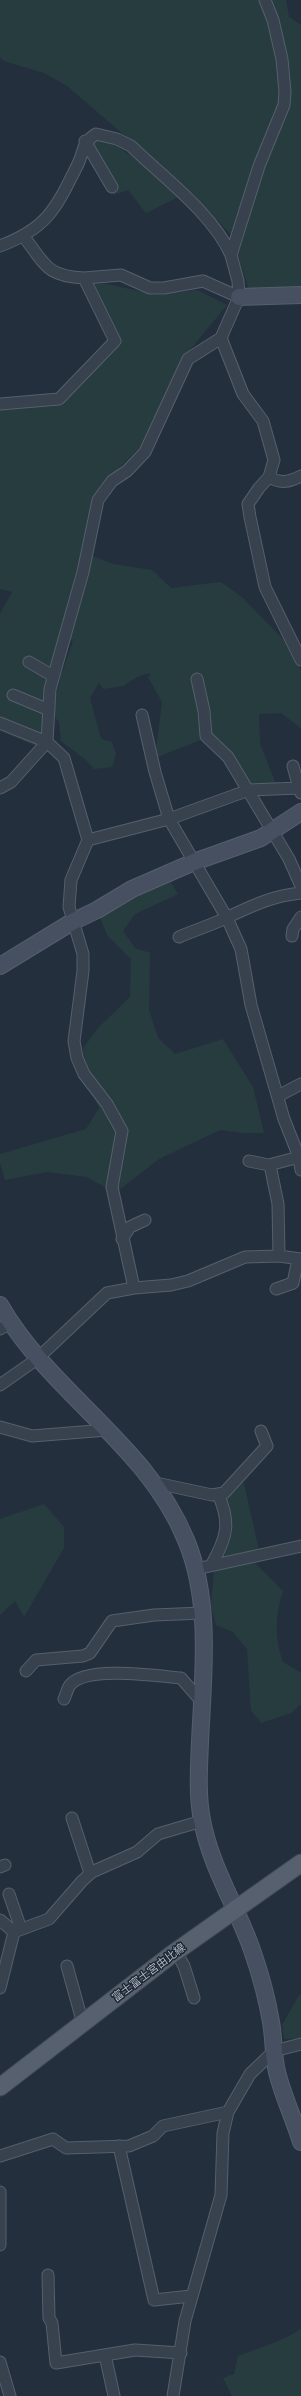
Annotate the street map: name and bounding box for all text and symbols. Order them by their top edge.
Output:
street label: 富士富士宮由比線 [110,1941,188,2005]

